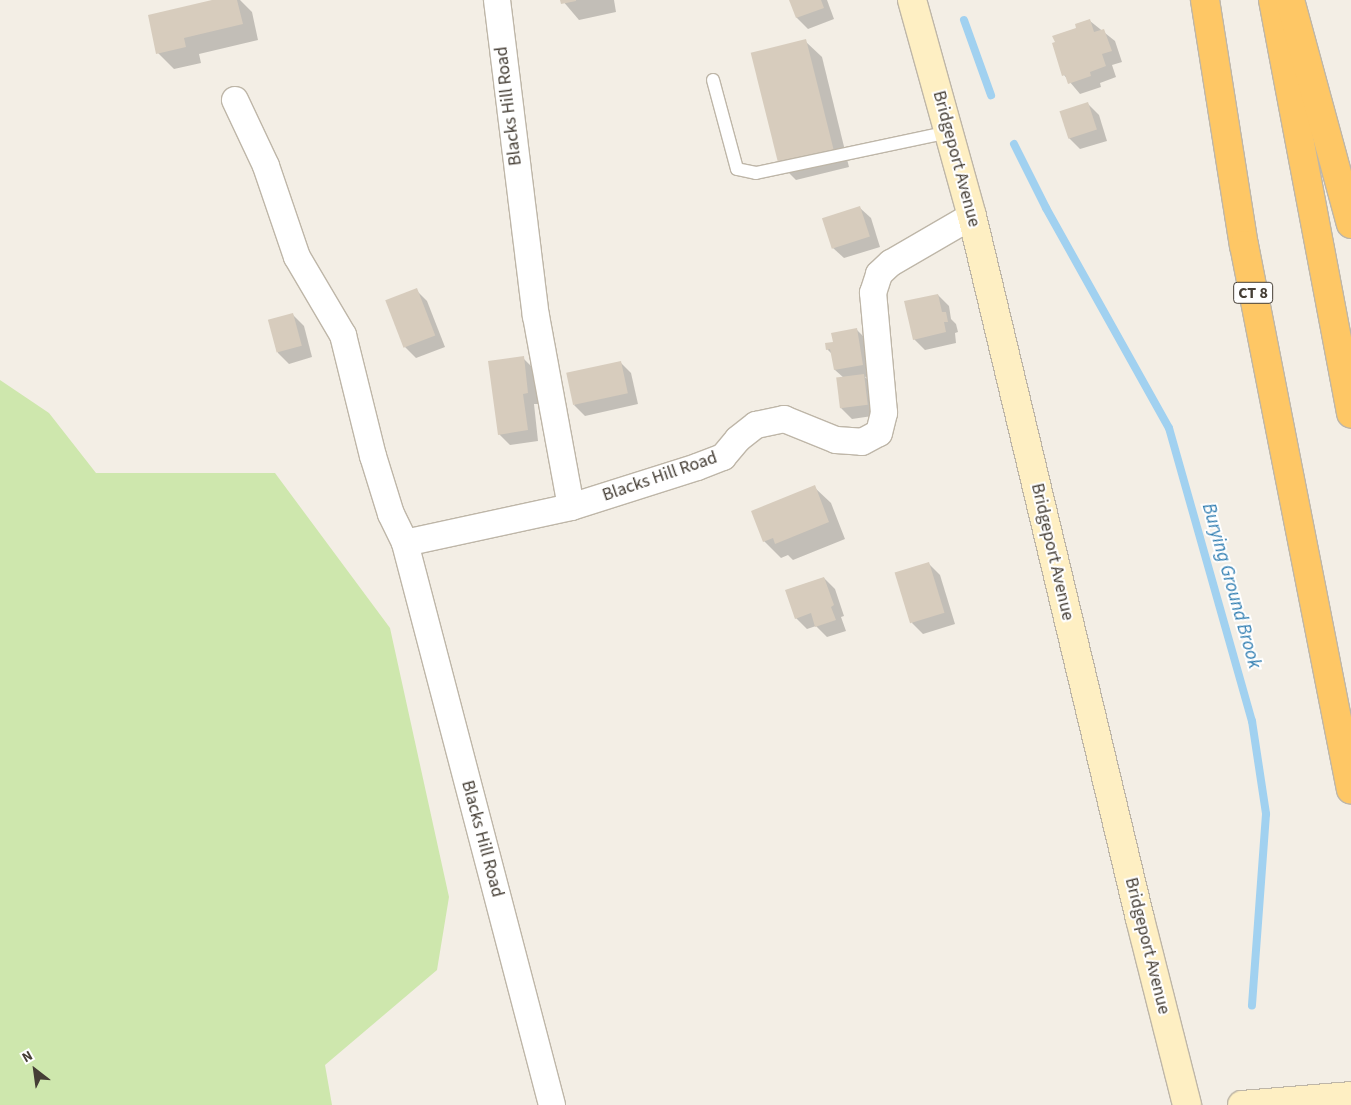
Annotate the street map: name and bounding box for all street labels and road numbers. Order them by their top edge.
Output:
street label: Blacks Hill Road [491,45,527,167]
street label: Bridgeport Avenue [927,89,985,229]
road number: CT 8 [1233,280,1273,306]
street label: Blacks Hill Road [600,447,720,507]
street label: Bridgeport Avenue [1026,481,1078,623]
street label: Blacks Hill Road [456,778,508,900]
street label: Bridgeport Avenue [1120,875,1174,1017]

